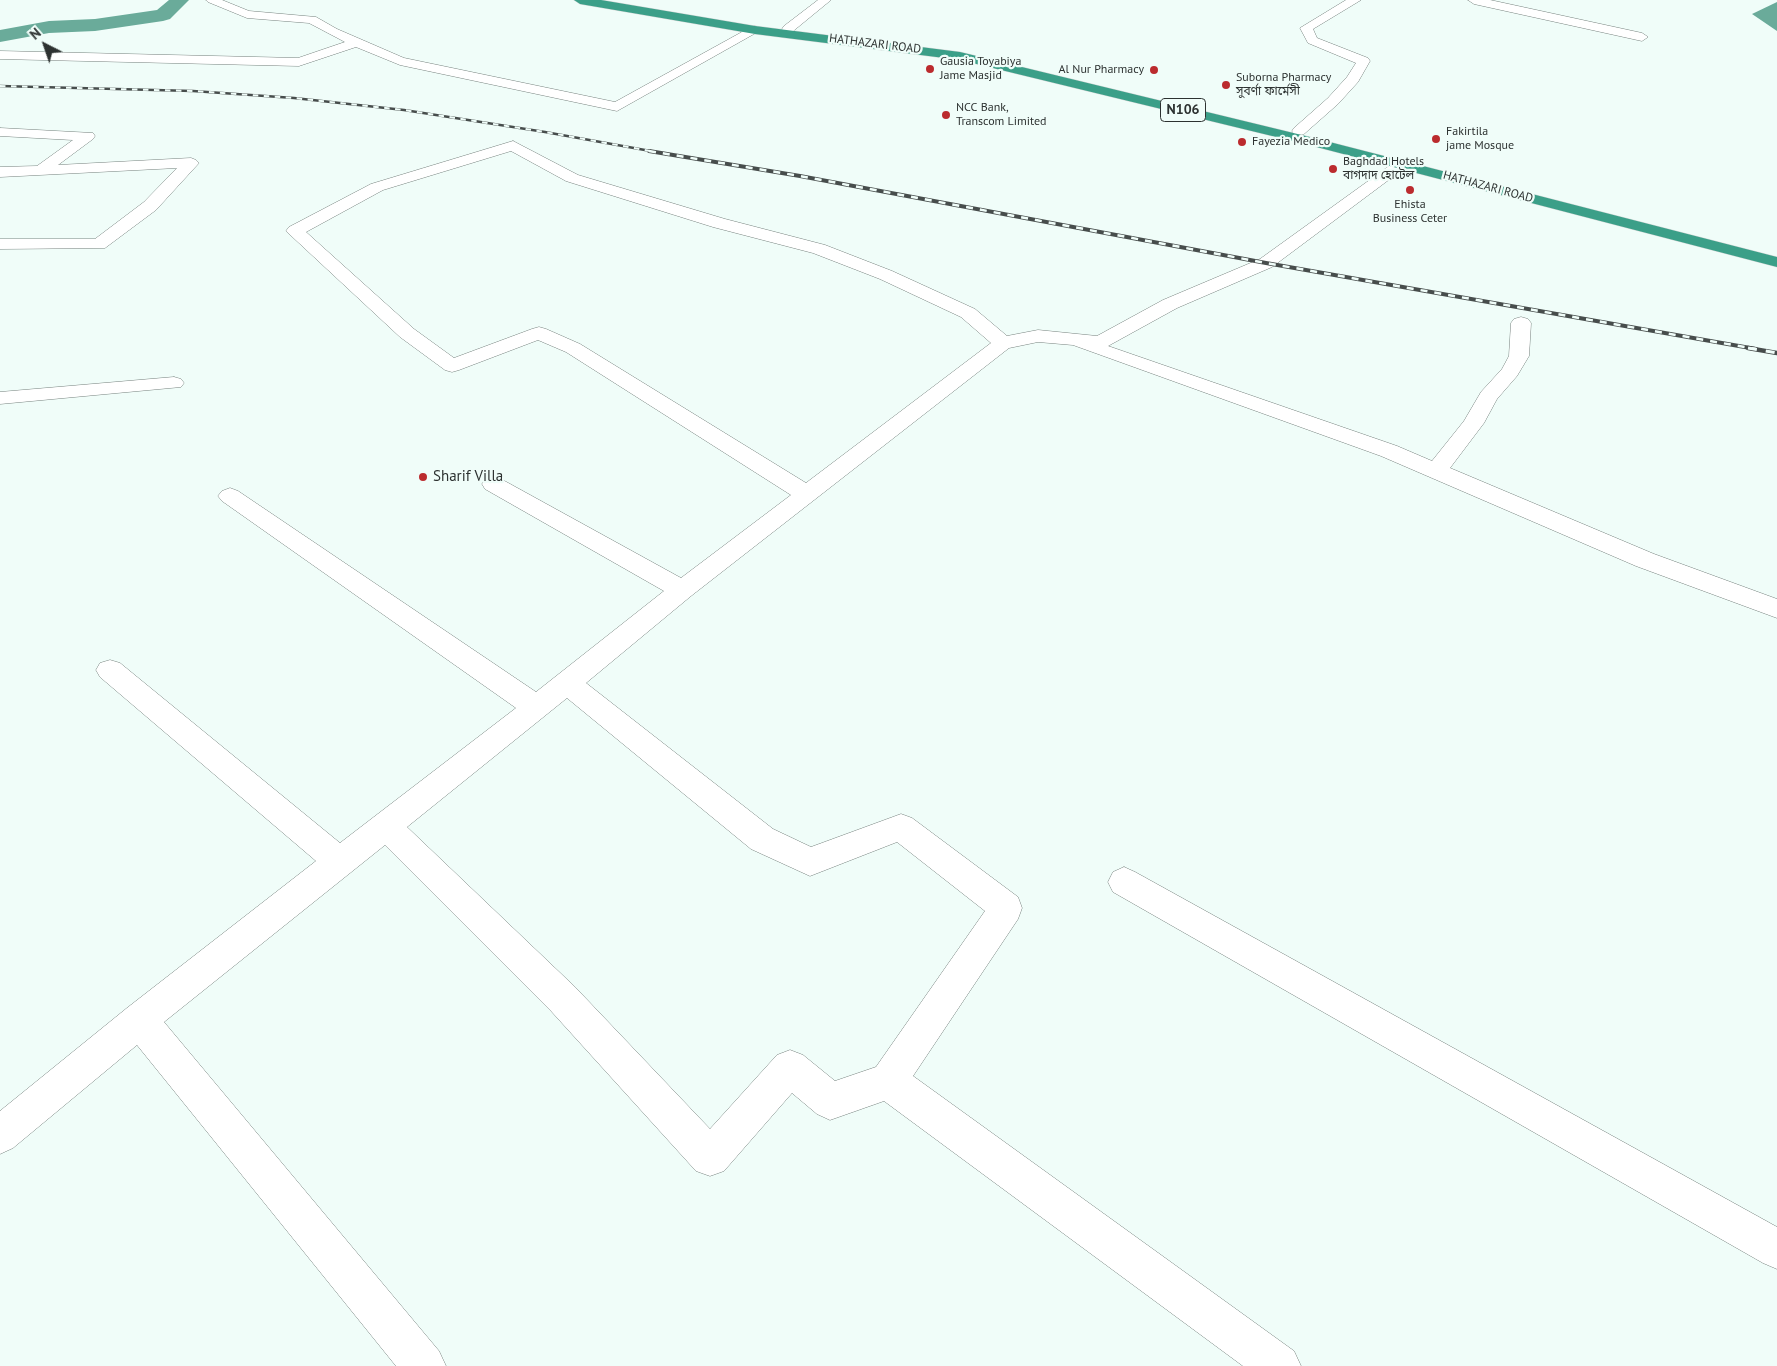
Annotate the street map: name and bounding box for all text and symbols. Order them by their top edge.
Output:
north arrow [20,20,70,70]
text: N [26,24,45,43]
street label: HATHAZARI ROAD [828,31,922,57]
place label: Gausia Toyabiya Jame Masjid [940,55,1021,83]
marker: Gausia Toyabiya Jame Masjid [924,63,936,75]
place label: Al Nur Pharmacy [1059,63,1144,77]
marker: Al Nur Pharmacy [1148,64,1160,76]
place label: Suborna Pharmacy সুবর্ণা ফার্মেসী [1236,71,1331,99]
marker: Suborna Pharmacy সুবর্ণা ফার্মেসী [1220,79,1232,91]
road number: N106 [1160,98,1206,122]
place label: NCC Bank, Transcom Limited [956,101,1046,129]
marker: NCC Bank, Transcom Limited [940,109,952,121]
place label: Fakirtila jame Mosque [1446,125,1514,153]
marker: Fakirtila jame Mosque [1430,133,1442,145]
place label: Fayezia Medico [1252,135,1330,149]
marker: Fayezia Medico [1236,136,1248,148]
place label: Baghdad Hotels বাগদাদ হোটেল [1343,155,1424,183]
marker: Baghdad Hotels বাগদাদ হোটেল [1327,163,1339,175]
street label: HATHAZARI ROAD [1442,168,1534,206]
marker: Ehista Business Ceter [1404,184,1416,196]
place label: Ehista Business Ceter [1373,198,1447,226]
place label: Sharif Villa [433,468,503,486]
marker: Sharif Villa [417,471,429,483]

